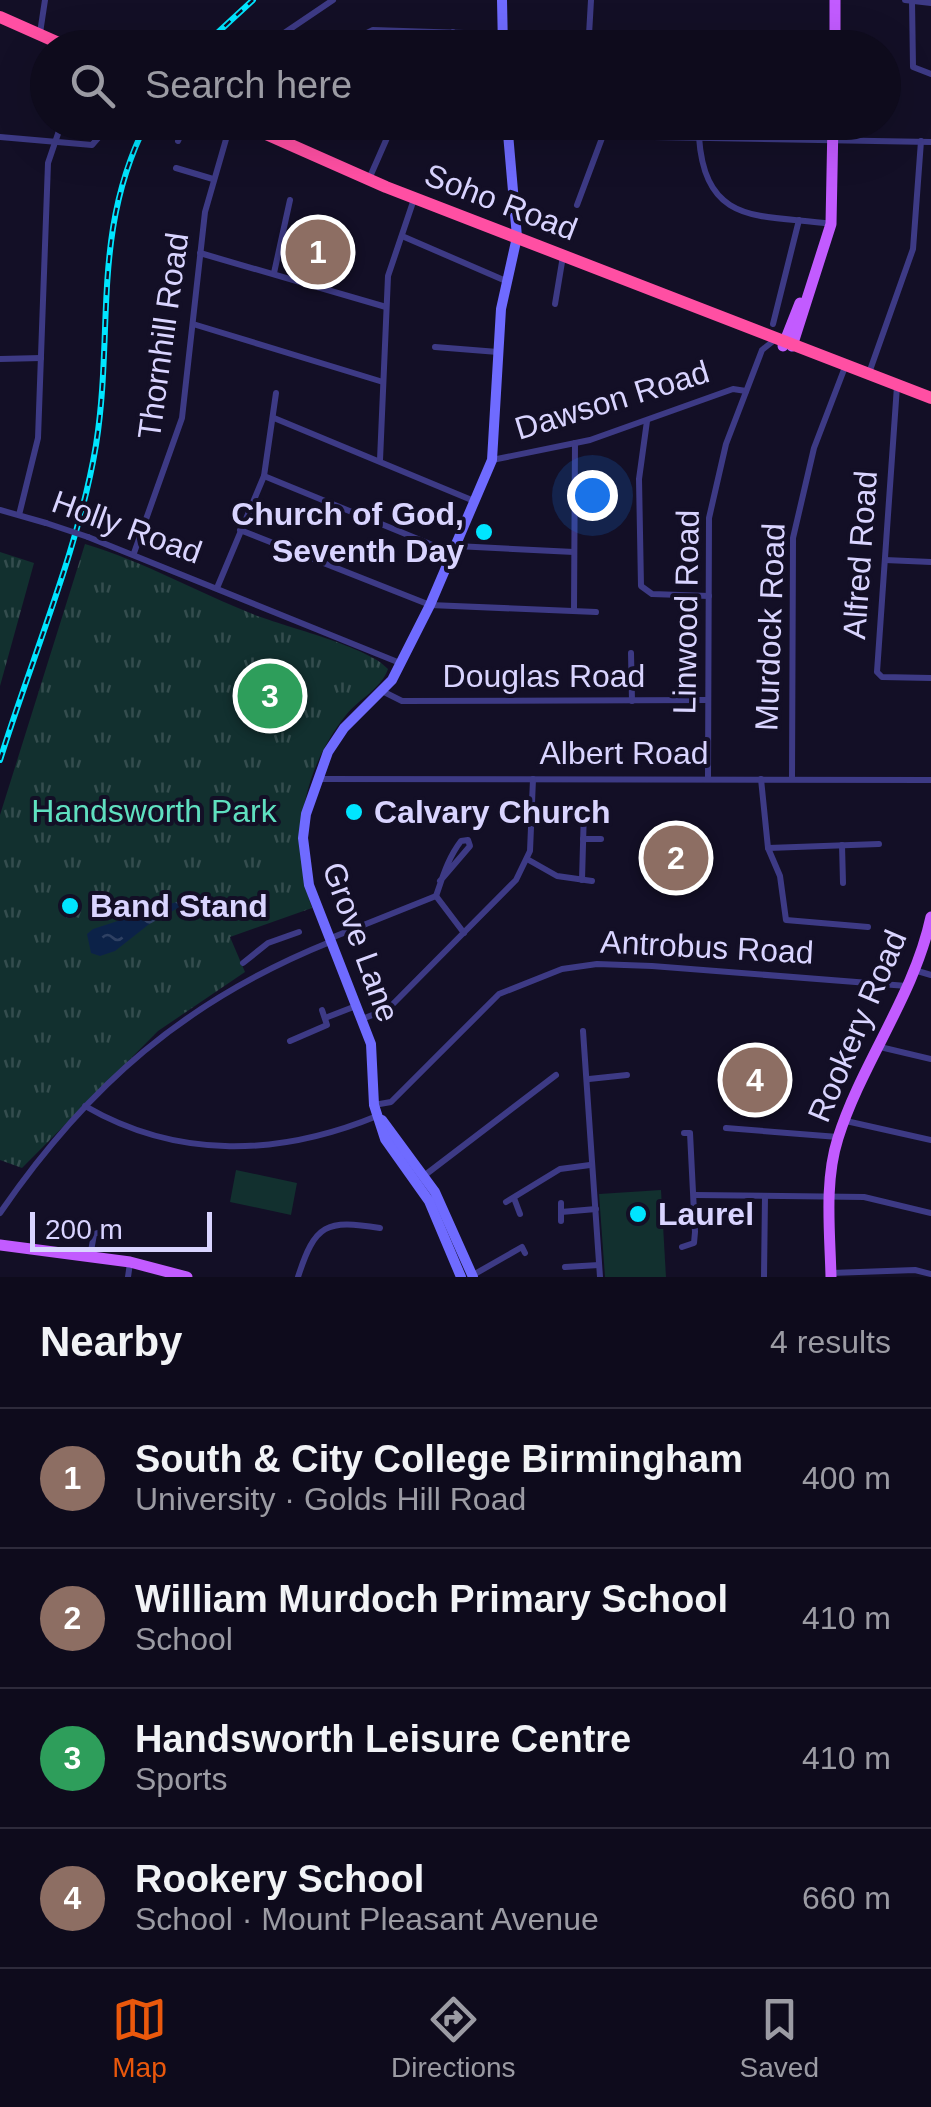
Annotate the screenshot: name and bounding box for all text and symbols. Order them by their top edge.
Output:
search box [30,30,901,140]
icon: search [65,58,120,113]
text: Search here [145,64,352,106]
street label: Soho Road [420,157,582,247]
pin: 1 [286,214,350,290]
street label: Thornhill Road [131,230,195,442]
street label: Dawson Road [511,353,713,447]
street label: Alfred Road [836,469,884,641]
your location [567,470,618,521]
street label: Holly Road [47,483,207,571]
place label: Church of God, Seventh Day [231,496,464,569]
street label: Linwood Road [666,509,706,715]
marker: Church of God, Seventh Day [473,521,495,543]
street label: Murdock Road [748,522,792,732]
pin: 3 [238,658,302,734]
street label: Douglas Road [443,658,645,694]
street label: Albert Road [540,735,708,771]
park label: Handsworth Park [31,793,278,829]
place label: Calvary Church [374,794,611,830]
marker: Calvary Church [343,801,365,823]
pin: 2 [644,820,708,896]
street label: Grove Lane [315,857,407,1027]
place label: Band Stand [90,888,268,924]
marker: Band Stand [59,895,81,917]
street label: Antrobus Road [599,923,815,971]
street label: Rookery Road [800,925,914,1127]
pin: 4 [722,1042,788,1118]
place label: Laurel [658,1196,754,1232]
marker: Laurel [627,1203,649,1225]
scale bar [30,1207,212,1252]
text: 200 m [45,1214,123,1245]
text: Nearby [40,1318,182,1365]
text: 4 results [770,1324,891,1360]
text: South & City College Birmingham [135,1438,743,1480]
text: 1 [64,1460,81,1496]
text: 400 m [802,1460,891,1496]
text: University · Golds Hill Road [135,1481,526,1517]
text: William Murdoch Primary School [135,1578,728,1620]
text: 2 [64,1600,81,1636]
text: 410 m [802,1600,891,1636]
text: School [135,1621,233,1657]
text: Handsworth Leisure Centre [135,1718,631,1760]
text: 3 [64,1740,81,1776]
text: 410 m [802,1740,891,1776]
text: Sports [135,1761,227,1797]
text: Rookery School [135,1858,424,1900]
text: 4 [64,1880,81,1916]
text: 660 m [802,1880,891,1916]
text: School · Mount Pleasant Avenue [135,1901,599,1937]
tab: Map [112,1992,167,2084]
tab: Directions [391,1992,516,2084]
tab: Saved [740,1992,819,2084]

